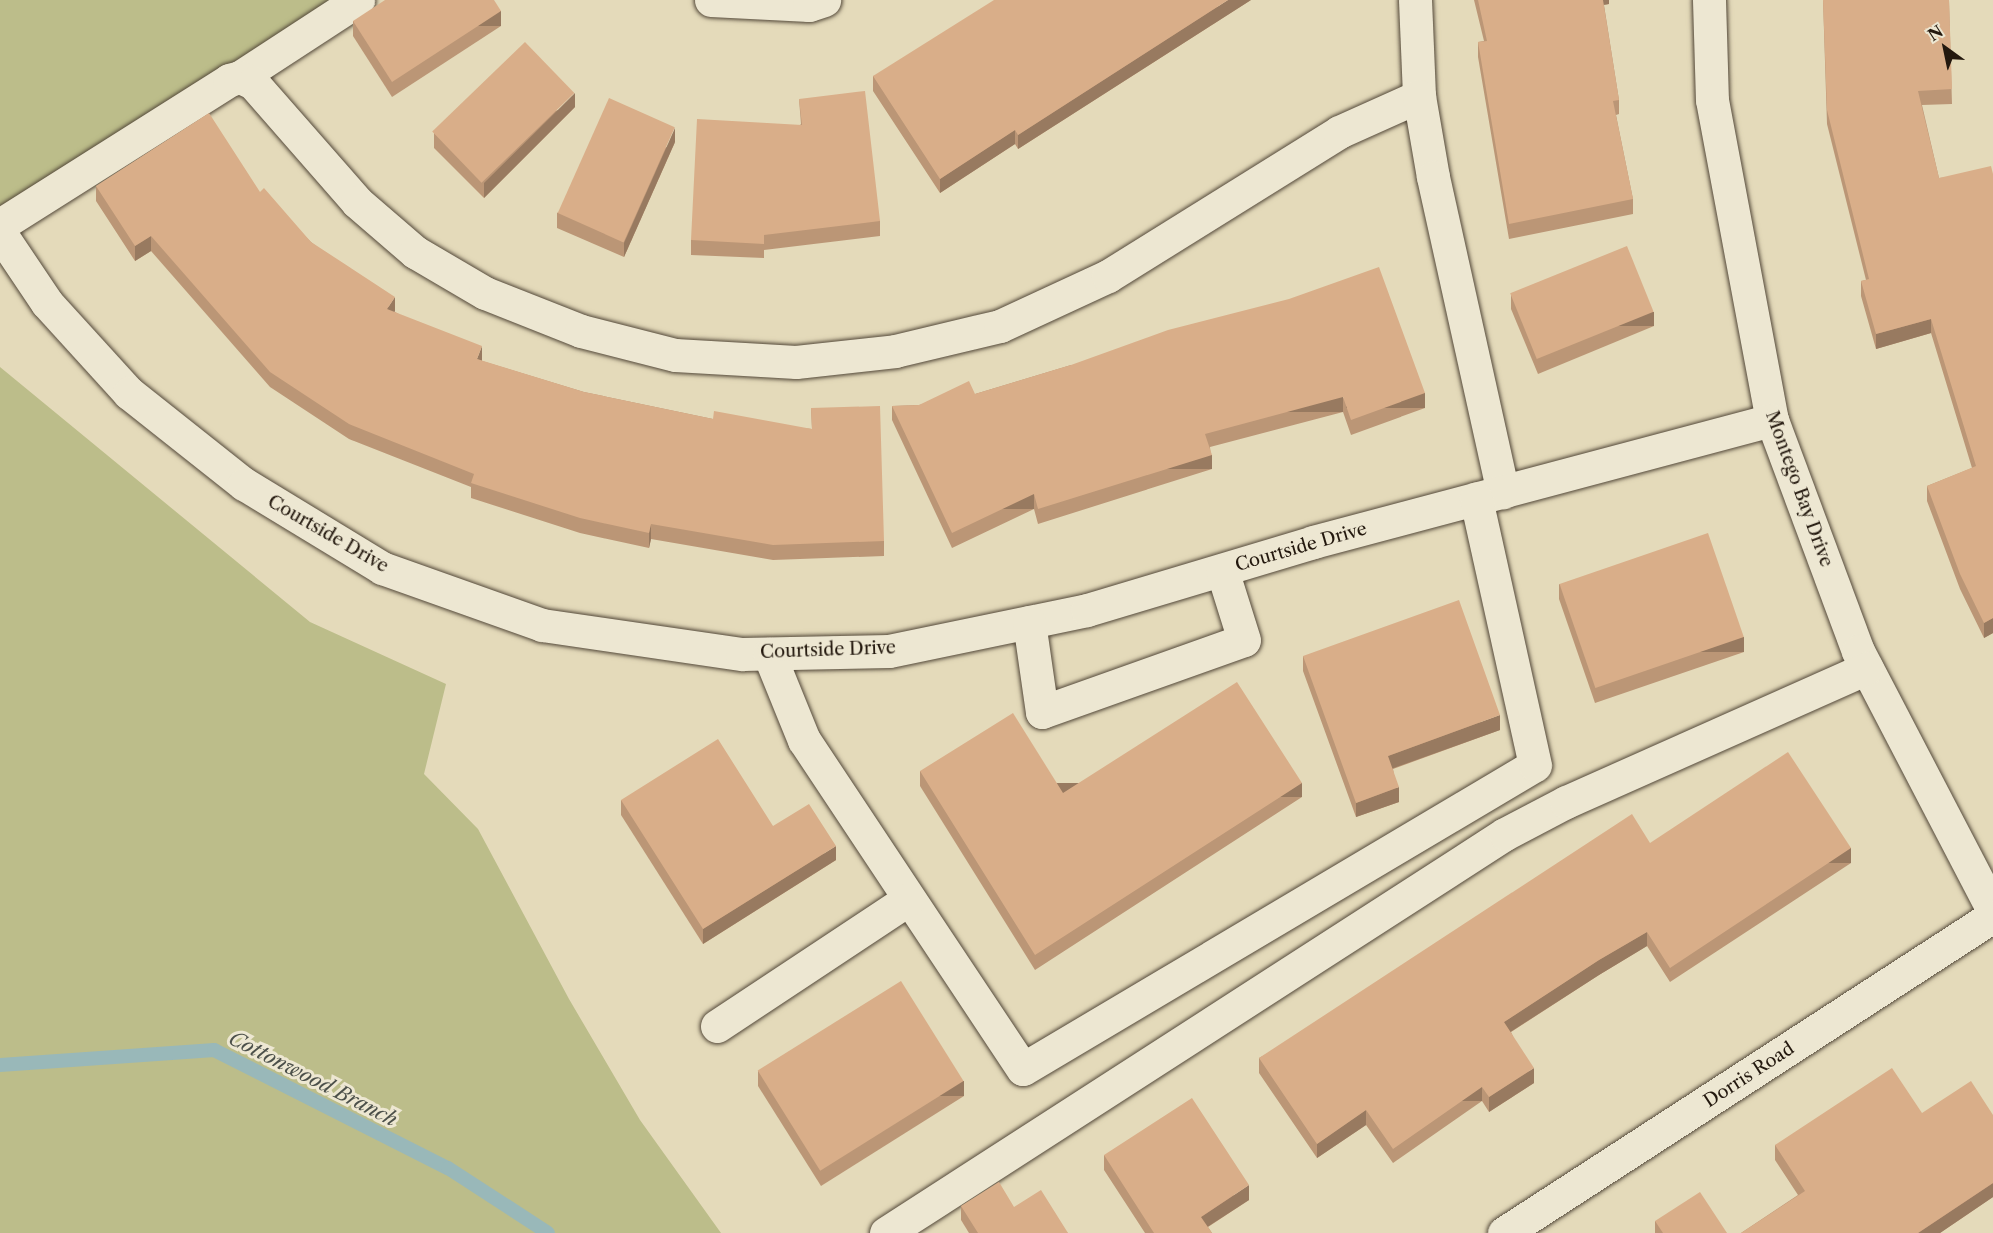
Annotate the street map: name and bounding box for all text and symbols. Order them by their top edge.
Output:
north arrow [1915,18,1975,78]
text: N [1924,21,1946,45]
street label: Montego Bay Drive [1761,408,1837,570]
street label: Courtside Drive [264,491,392,577]
street label: Courtside Drive [1233,518,1369,576]
street label: Courtside Drive [760,637,896,663]
water label: Cottonwood Branch [225,1026,401,1132]
street label: Dorris Road [1700,1038,1798,1112]

